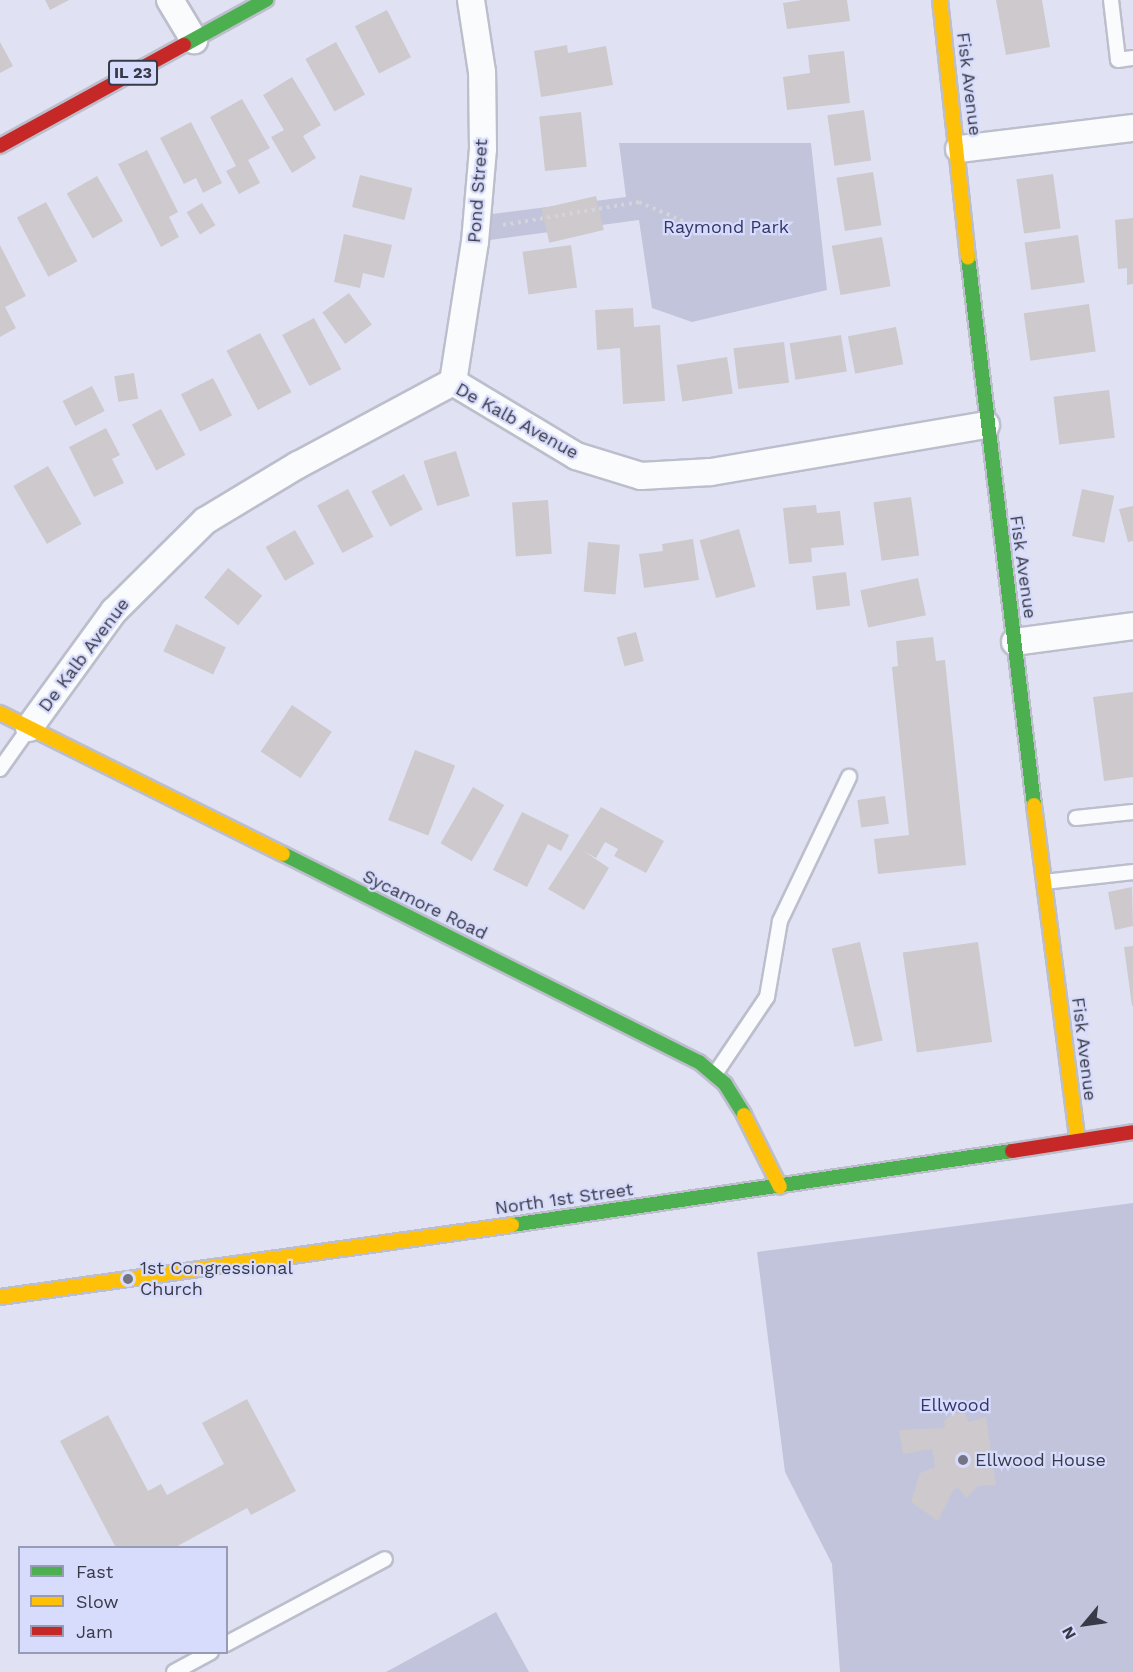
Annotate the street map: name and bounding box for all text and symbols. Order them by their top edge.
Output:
street label: Fisk Avenue [952,30,986,138]
road number: IL 23 [108,60,158,86]
street label: Pond Street [464,138,492,244]
park label: Raymond Park [663,216,789,238]
street label: De Kalb Avenue [451,378,583,464]
street label: Fisk Avenue [1005,513,1041,621]
street label: De Kalb Avenue [34,593,134,717]
street label: Sycamore Road [359,865,491,945]
street label: Fisk Avenue [1067,995,1101,1103]
street label: North 1st Street [493,1179,635,1219]
place label: 1st Congressional Church [140,1258,293,1300]
marker: 1st Congressional Church [121,1272,135,1286]
park label: Ellwood [920,1394,990,1416]
place label: Ellwood House [975,1449,1106,1471]
marker: Ellwood House [956,1453,970,1467]
legend [18,1546,228,1654]
text: Fast [76,1561,113,1582]
text: Slow [76,1591,119,1612]
north arrow [1055,1594,1115,1654]
text: Jam [76,1621,113,1642]
text: N [1058,1623,1080,1643]

